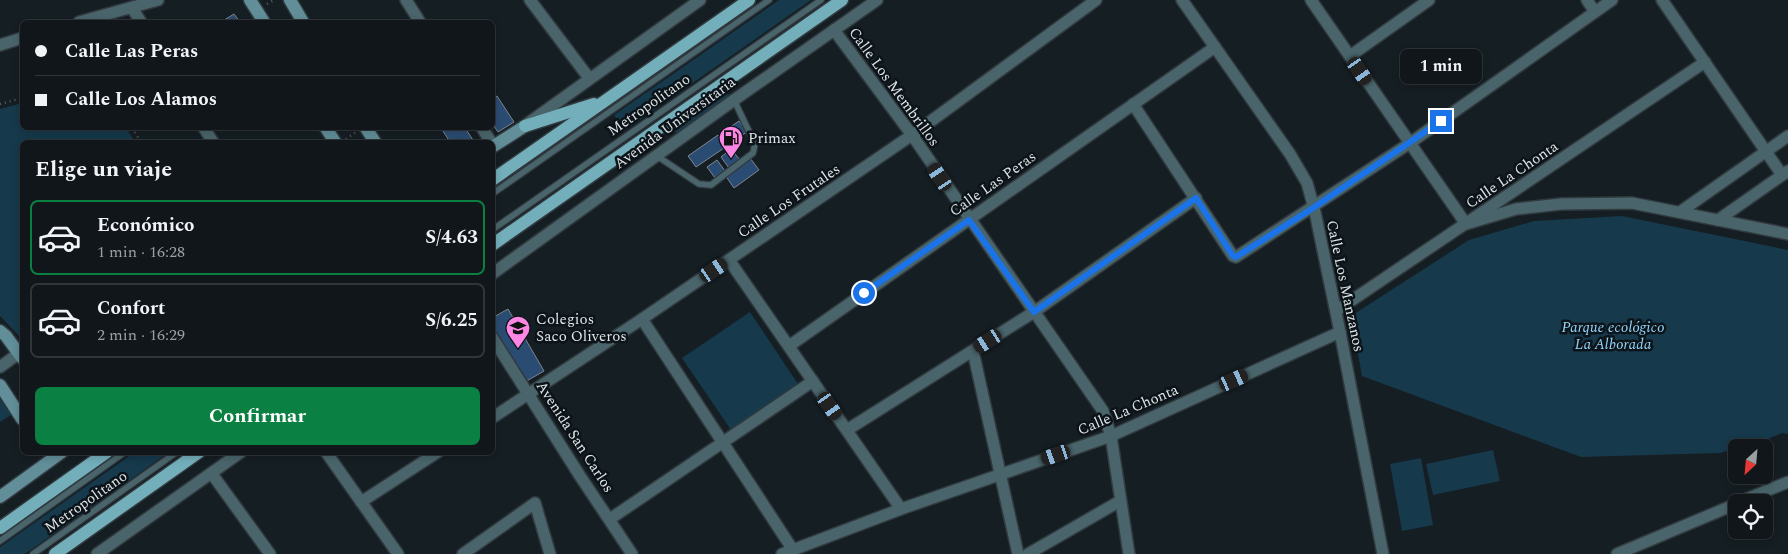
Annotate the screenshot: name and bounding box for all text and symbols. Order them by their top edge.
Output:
street label: Calle Los Membrillos [843,23,945,151]
text: Calle Las Peras [65,37,198,66]
callout: 1 min [1400,48,1482,84]
car [1345,54,1374,88]
text: 1 min [1420,54,1462,78]
street label: Metropolitano [603,68,695,142]
street label: Avenida Universitaria [609,71,741,175]
text: Calle Los Alamos [65,85,217,114]
route end [1430,110,1452,132]
fuel station icon: Primax [718,125,744,159]
place label: Primax [748,127,796,150]
street label: Calle La Chonta [1461,135,1564,215]
street label: Calle Las Peras [945,145,1041,223]
text: Elige un viaje [35,153,172,186]
street label: Calle Los Frutales [733,158,845,244]
car [925,160,954,194]
text: Económico [97,211,194,240]
icon: car [37,215,82,260]
street label: Calle Los Manzanos [1320,218,1370,354]
text: S/4.63 [425,223,478,252]
text: 1 min · 16:28 [97,240,185,264]
car [697,255,730,285]
route start [853,282,875,304]
text: Confort [97,294,165,323]
icon: car [37,298,82,343]
text: S/6.25 [425,306,478,335]
place label: Colegios Saco Oliveros [536,308,627,348]
school or university icon: Colegios Saco Oliveros [505,315,531,349]
park label: Parque ecológico La Alborada [1561,316,1665,356]
text: 2 min · 16:29 [97,323,185,347]
car [971,327,1004,355]
car [1217,367,1250,393]
street label: Avenida San Carlos [530,377,620,497]
street label: Calle La Chonta [1074,378,1183,442]
button: Confirmar [35,387,480,445]
car [815,389,844,423]
north arrow [1728,439,1772,484]
map controls [1728,439,1773,539]
car [1039,443,1072,467]
street label: Metropolitano [40,465,132,539]
button: locate [1728,494,1773,539]

